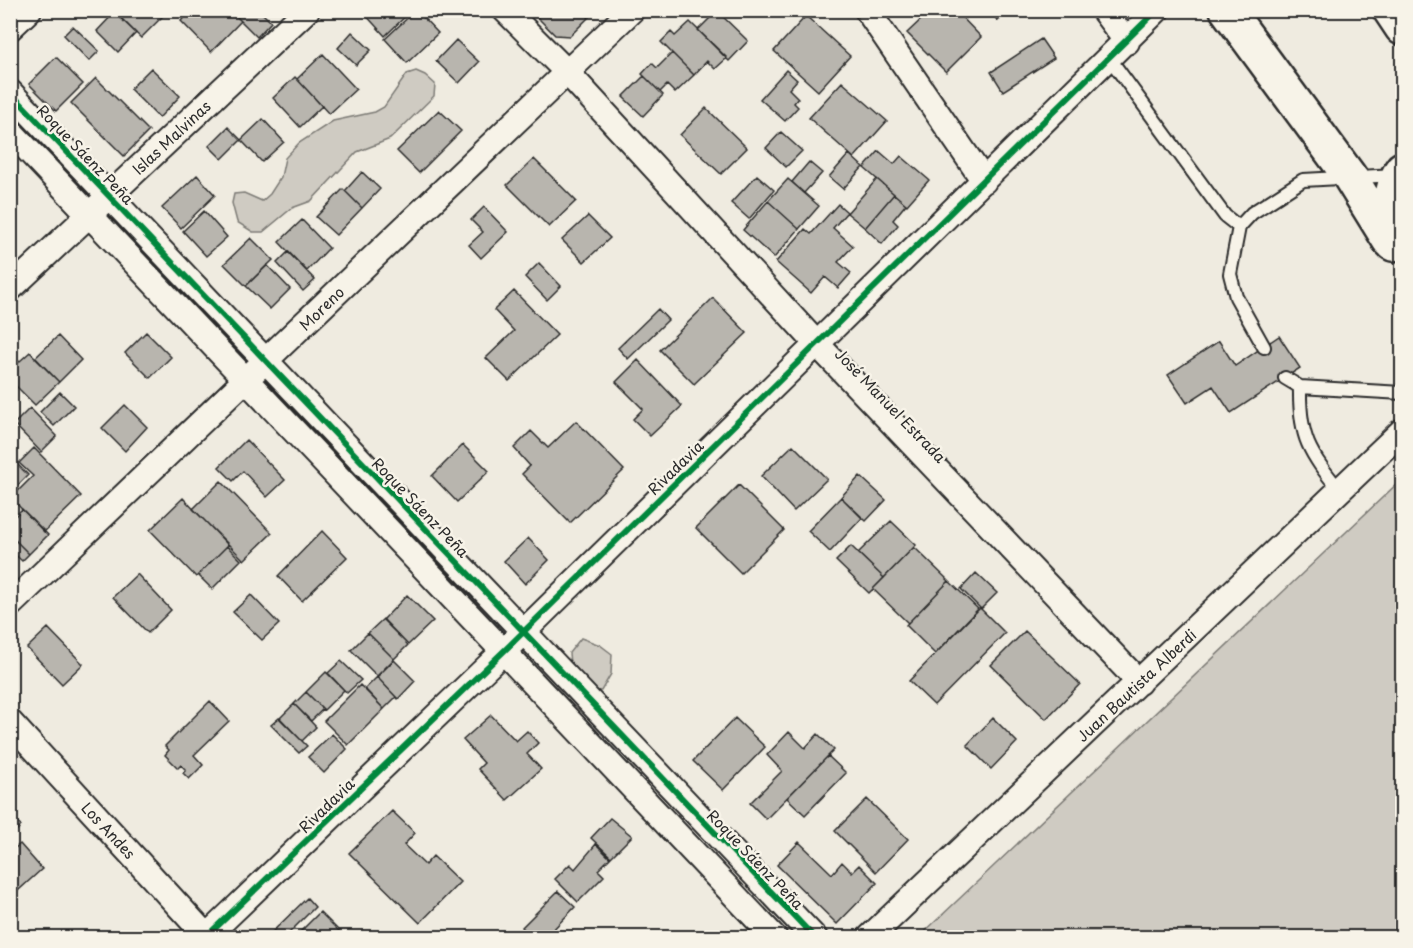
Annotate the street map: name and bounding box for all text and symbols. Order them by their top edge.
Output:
street label: Islas Malvinas [127,94,215,179]
street label: Roque Sáenz Peña [32,99,140,210]
street label: Moreno [293,281,349,335]
street label: José Manuel Estrada [830,343,952,468]
street label: Rivadavia [642,434,709,500]
street label: Roque Sáenz Peña [367,452,475,563]
street label: Juan Bautista Alberdi [1071,623,1201,747]
street label: Rivadavia [293,772,360,838]
street label: Los Andes [77,796,142,864]
street label: Roque Sáenz Peña [702,804,810,915]

